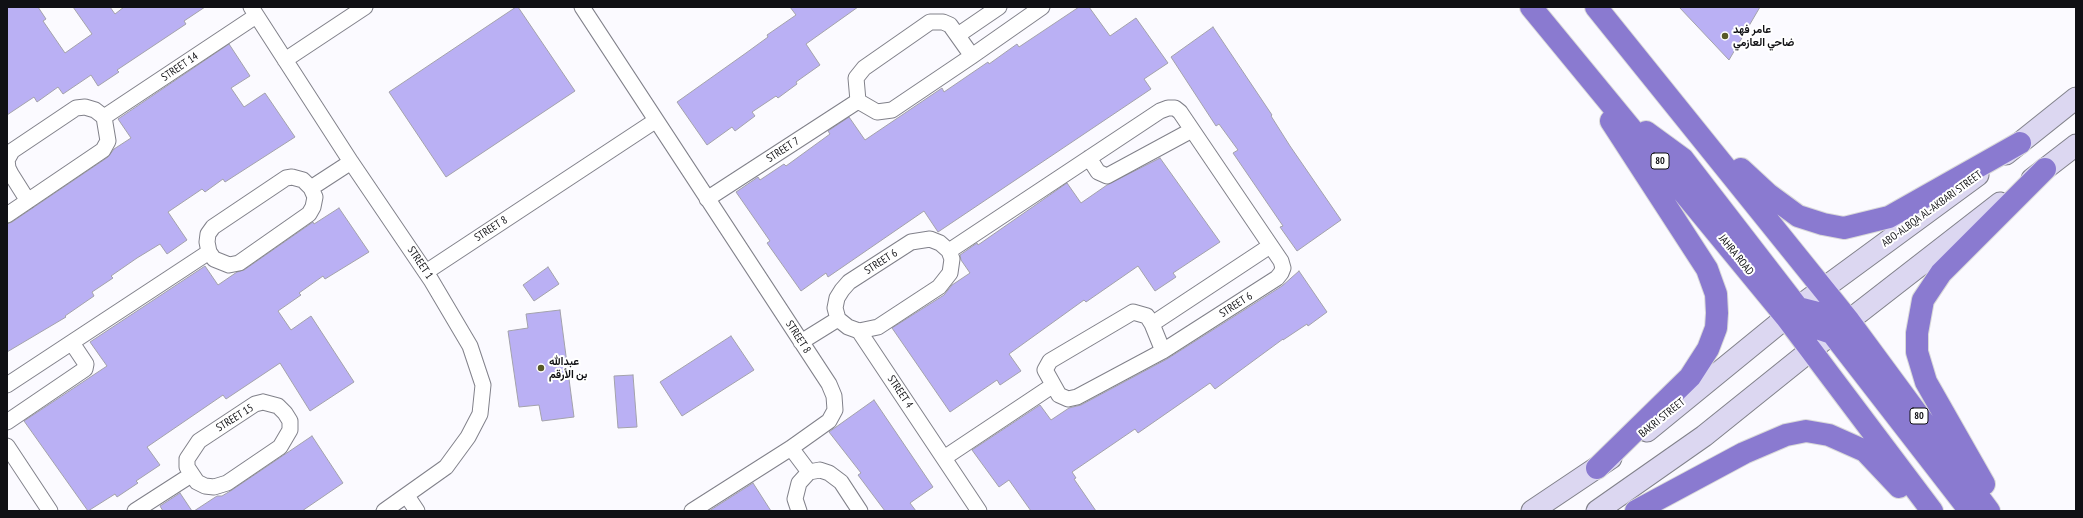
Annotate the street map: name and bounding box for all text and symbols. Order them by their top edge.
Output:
place label: عامر فهد ضاحي العازمي [1733,23,1794,49]
marker: عامر فهد ضاحي العازمي [1720,31,1730,41]
street label: STREET 14 [159,50,201,84]
street label: STREET 7 [764,135,802,165]
road number: 80 [1651,153,1669,169]
street label: ABO-ALBQA AL-AKBARI STREET [1879,168,1985,250]
street label: STREET 8 [472,214,510,244]
street label: JAHRA ROAD [1716,232,1756,278]
street label: STREET 1 [404,244,436,282]
street label: STREET 6 [862,247,900,277]
street label: STREET 6 [1217,290,1255,320]
street label: STREET 8 [783,318,813,356]
place label: عبدالله بن الأرقم [549,355,587,381]
marker: عبدالله بن الأرقم [536,363,546,373]
street label: STREET 4 [884,373,916,411]
street label: BAKRI STREET [1636,395,1688,441]
street label: STREET 15 [214,401,256,435]
road number: 80 [1910,408,1928,424]

